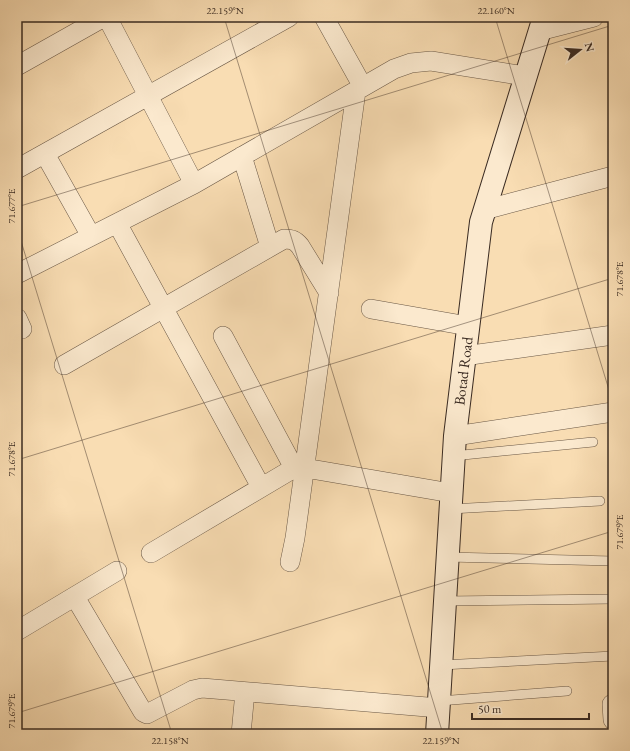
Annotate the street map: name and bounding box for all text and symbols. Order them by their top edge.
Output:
text: 22.159°N [206,4,244,17]
text: 22.160°N [477,4,515,17]
north arrow [560,30,600,70]
text: N [582,41,598,53]
text: 71.677°E [5,188,18,223]
text: 71.678°E [613,261,626,296]
street label: Botad Road [449,335,477,406]
text: 71.678°E [5,441,18,476]
text: 71.679°E [613,514,626,549]
text: 71.679°E [5,693,18,728]
scale bar [472,695,589,721]
text: 50 m [478,701,502,717]
text: 22.158°N [151,734,189,747]
text: 22.159°N [422,734,460,747]

